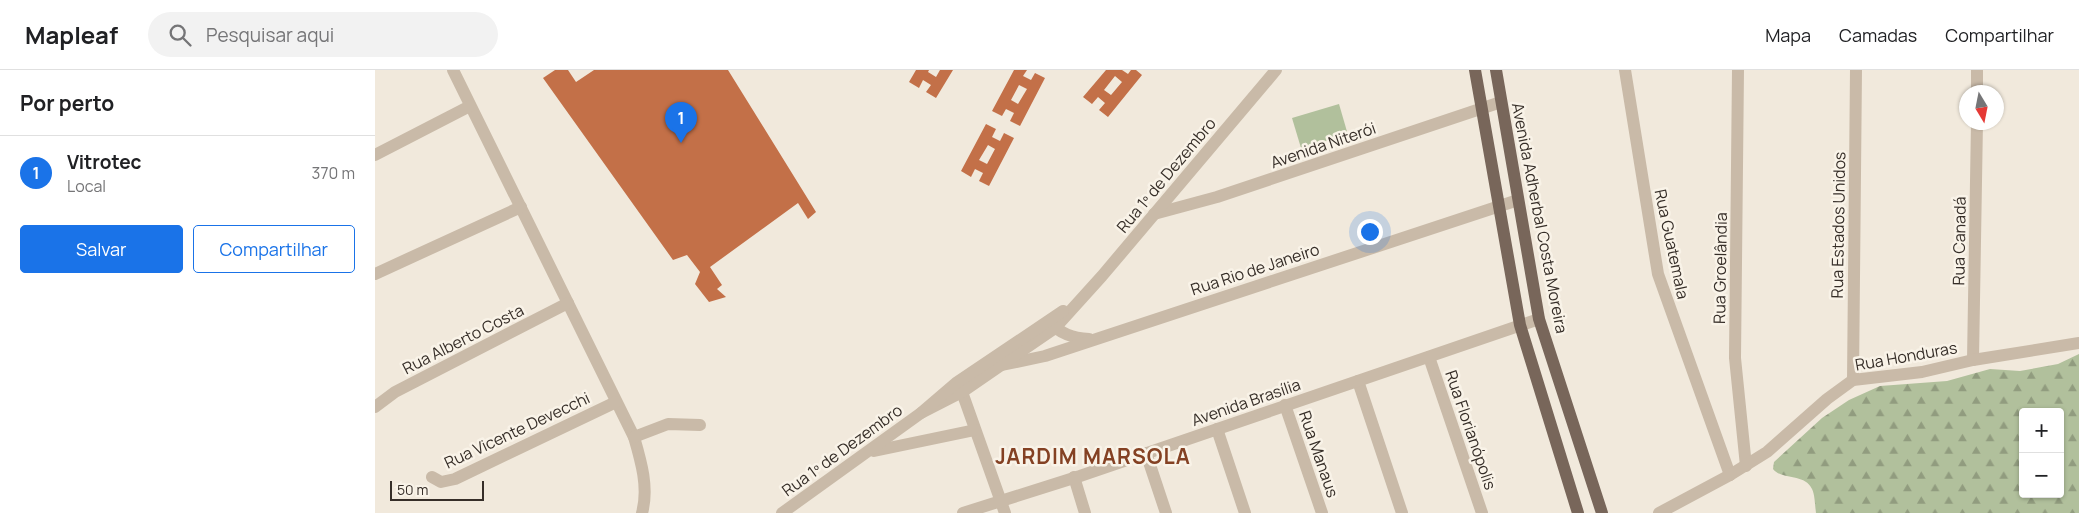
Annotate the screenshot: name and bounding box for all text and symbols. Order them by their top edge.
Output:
search box [148,12,498,57]
text: Mapleaf [25,18,118,51]
icon: search [166,21,194,49]
text: Pesquisar aqui [206,22,334,48]
text: Mapa [1765,23,1811,47]
text: Camadas [1839,23,1917,47]
text: Compartilhar [1945,23,2054,47]
north arrow [1959,85,2004,130]
text: Por perto [20,89,114,117]
street label: Avenida Adherbal Costa Moreira [1507,101,1573,335]
pin: 1 [665,102,697,143]
street label: Rua 1º de Dezembro [1111,113,1221,237]
street label: Avenida Niterói [1267,117,1379,173]
text: Vitrotec [67,149,142,175]
street label: Rua Estados Unidos [1826,151,1850,299]
text: 1 [32,162,40,184]
text: 370 m [312,162,355,184]
text: Local [67,175,106,197]
street label: Rua Guatemala [1650,187,1694,301]
street label: Rua Canadá [1947,196,1971,286]
street label: Rua Groelândia [1708,212,1732,324]
your location [1357,219,1383,245]
button: Salvar [20,225,183,273]
button: Compartilhar [193,225,355,273]
street label: Rua Rio de Janeiro [1188,238,1322,300]
street label: Rua Alberto Costa [399,299,527,379]
street label: Rua Honduras [1853,336,1959,376]
street label: Rua Florianópolis [1440,367,1502,493]
street label: Avenida Brasília [1189,373,1303,431]
street label: Rua Vicente Devecchi [441,387,593,473]
street label: Rua 1º de Dezembro [777,399,907,501]
street label: Rua Manaus [1294,408,1344,500]
map controls [2019,408,2064,498]
button: + [2019,408,2064,453]
district label: JARDIM MARSOLA [995,442,1191,470]
button: − [2019,453,2064,498]
scale bar [390,478,484,501]
text: 50 m [397,480,428,499]

